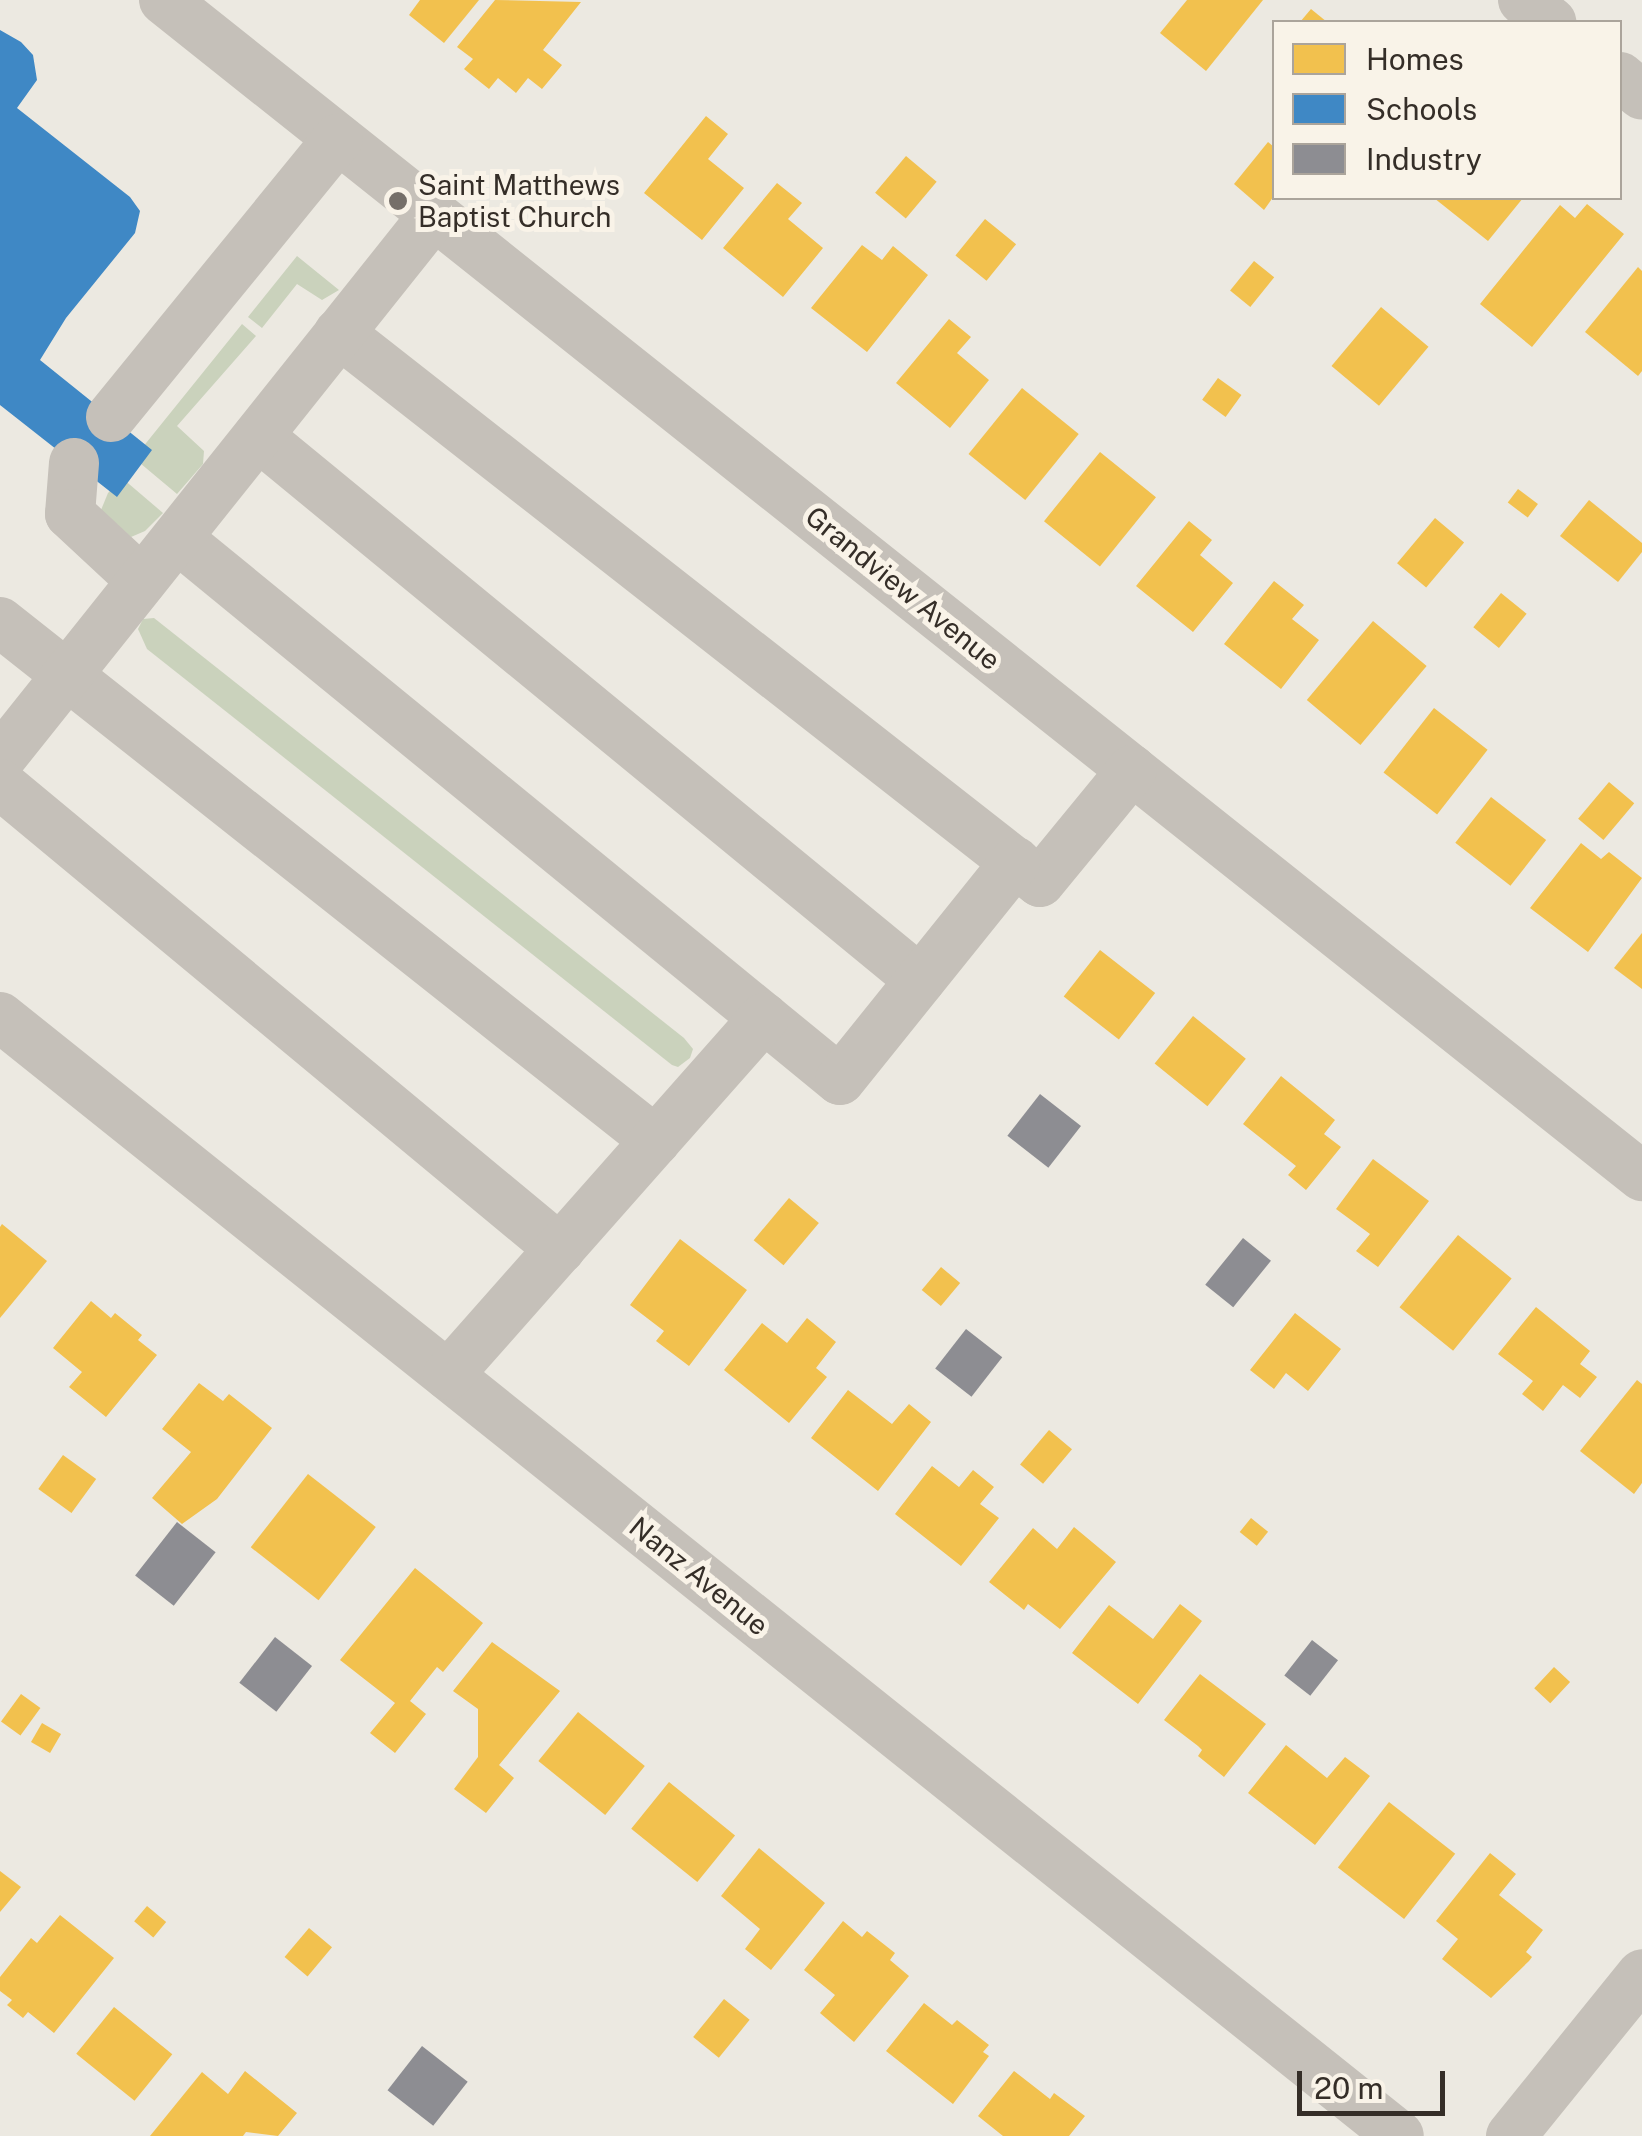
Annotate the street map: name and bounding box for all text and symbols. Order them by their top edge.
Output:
legend [1272,20,1622,200]
text: Homes [1366,41,1464,77]
text: Schools [1366,91,1477,127]
text: Industry [1366,141,1482,177]
place label: Saint Matthews Baptist Church [418,168,620,234]
marker: Saint Matthews Baptist Church [387,190,409,212]
street label: Grandview Avenue [799,499,1007,677]
street label: Nanz Avenue [623,1510,775,1642]
scale bar [1302,2051,1450,2113]
text: 20 m [1314,2070,1383,2106]

